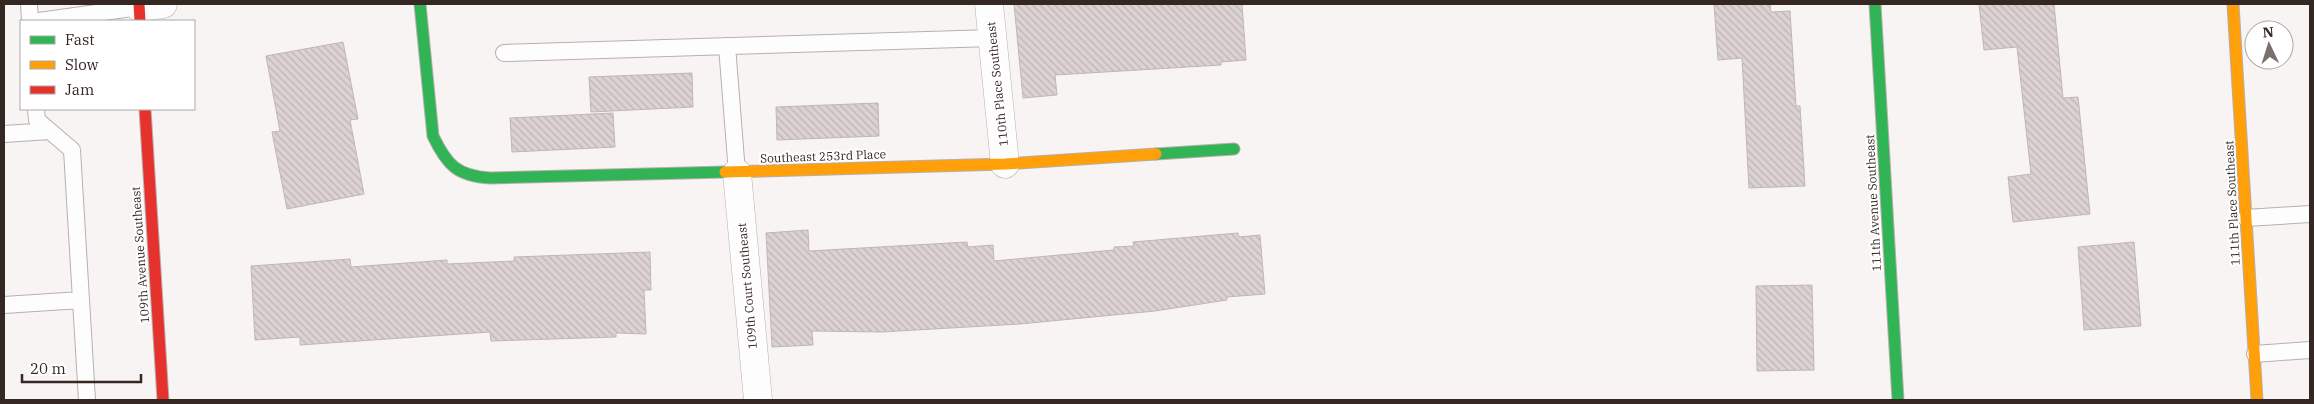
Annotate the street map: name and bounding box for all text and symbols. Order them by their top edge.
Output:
legend [20,20,195,110]
north arrow [2244,20,2294,70]
street label: 110th Place Southeast [983,21,1011,147]
text: N [2262,23,2274,41]
text: Fast [65,30,95,49]
text: Slow [65,55,99,74]
text: Jam [65,80,94,99]
street label: 111th Avenue Southeast [1862,134,1884,272]
street label: 111th Place Southeast [2221,140,2243,266]
street label: Southeast 253rd Place [760,146,886,166]
street label: 109th Avenue Southeast [128,186,152,324]
street label: 109th Court Southeast [734,222,760,350]
scale bar [22,352,141,384]
text: 20 m [30,359,66,378]

